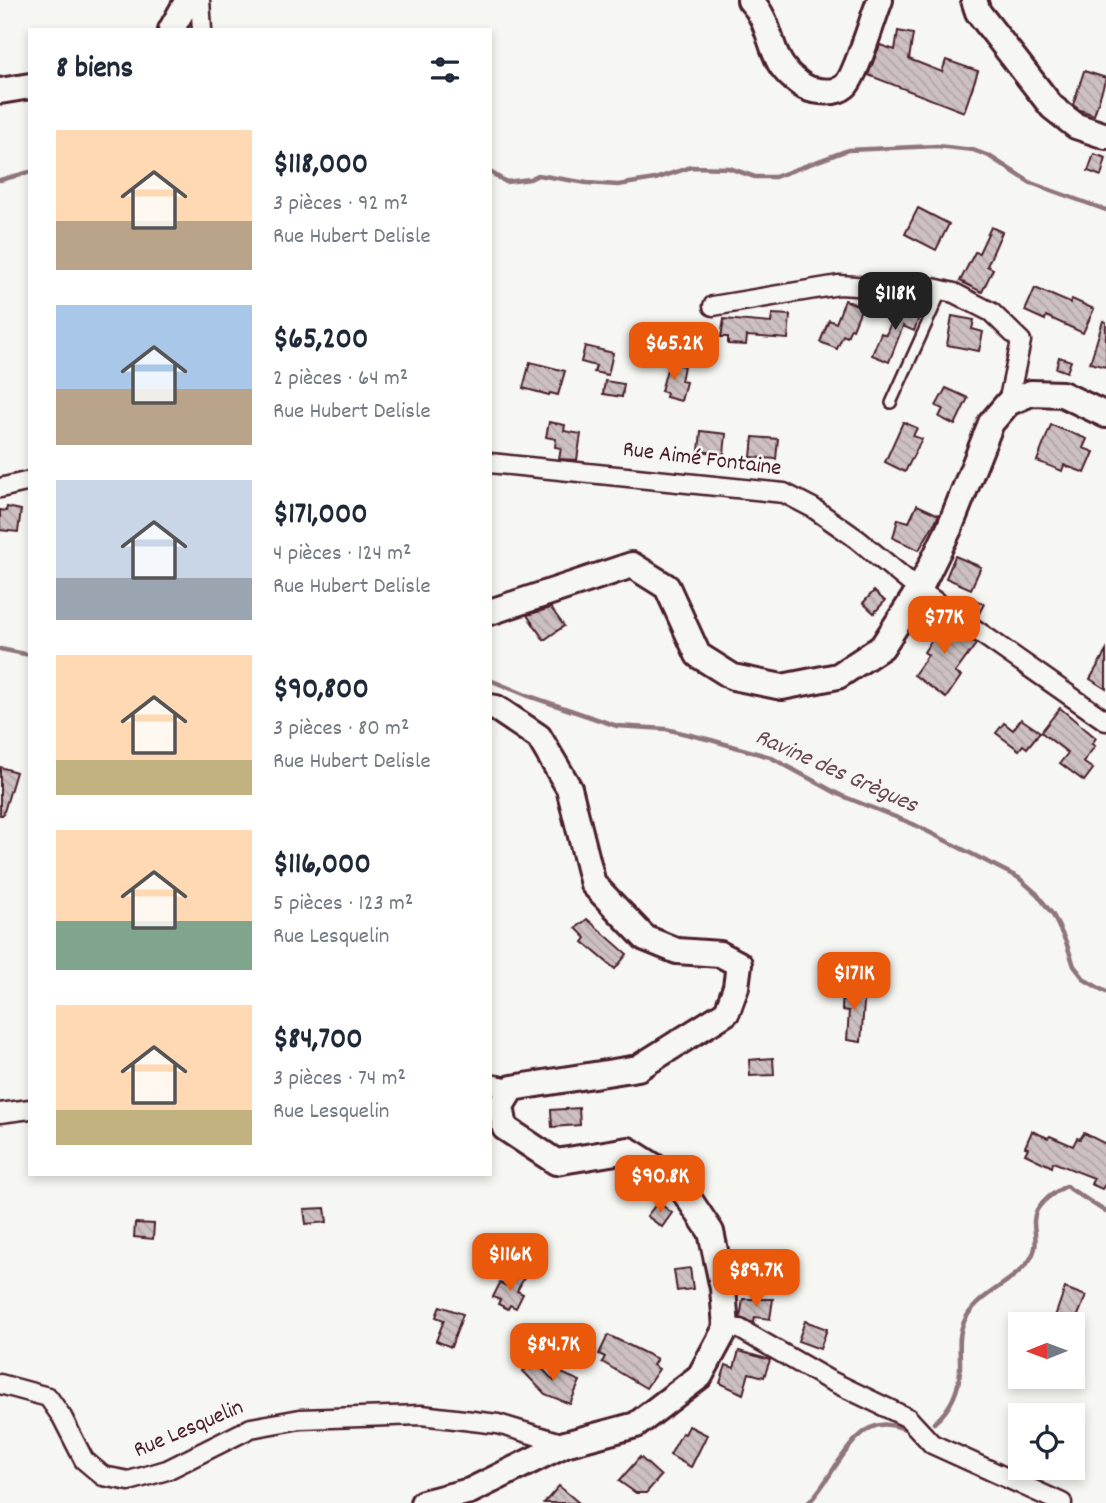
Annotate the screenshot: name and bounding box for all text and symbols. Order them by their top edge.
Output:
text: 8 biens [56,49,133,92]
icon: filters [426,51,464,89]
text: $118,000 [273,145,368,188]
icon: home [112,158,196,242]
text: 3 pièces · 92 m² [273,188,408,221]
text: Rue Hubert Delisle [273,221,431,254]
pin: $118K [846,272,944,332]
text: $118K [874,278,916,311]
text: $65,200 [273,320,368,363]
pin: $65.2K [617,322,731,382]
text: $65.2K [645,328,703,361]
icon: home [112,333,196,417]
text: 2 pièces · 64 m² [273,363,408,396]
text: Rue Hubert Delisle [273,396,431,429]
street label: Rue Aimé Fontaine [621,434,783,486]
text: $171,000 [273,495,368,538]
icon: home [112,508,196,592]
text: 4 pièces · 124 m² [273,538,411,571]
text: Rue Hubert Delisle [273,571,431,604]
pin: $77K [903,596,985,656]
text: $77K [924,602,964,635]
text: $90,800 [273,670,369,713]
icon: home [112,683,196,767]
text: 3 pièces · 80 m² [273,713,409,746]
water label: Ravine des Grègues [749,721,924,823]
text: Rue Hubert Delisle [273,746,431,779]
text: $116,000 [273,845,371,888]
icon: home [112,858,196,942]
text: 5 pièces · 123 m² [273,888,413,921]
text: Rue Lesquelin [273,921,389,954]
pin: $171K [805,953,903,1012]
text: $171K [833,958,875,991]
text: $84,700 [273,1020,363,1063]
icon: home [112,1033,196,1117]
text: 3 pièces · 74 m² [273,1063,406,1096]
text: Rue Lesquelin [273,1096,389,1129]
pin: $90.8K [603,1156,717,1215]
text: $90.8K [631,1161,689,1194]
pin: $116K [461,1234,559,1293]
text: $116K [488,1239,532,1272]
pin: $89.7K [699,1250,813,1309]
text: $89.7K [729,1255,783,1288]
north arrow [1008,1312,1085,1390]
map controls [1008,1312,1085,1480]
pin: $84.7K [496,1324,610,1383]
text: $84.7K [526,1329,580,1362]
street label: Rue Lesquelin [129,1392,249,1468]
button: locate [1008,1403,1085,1480]

